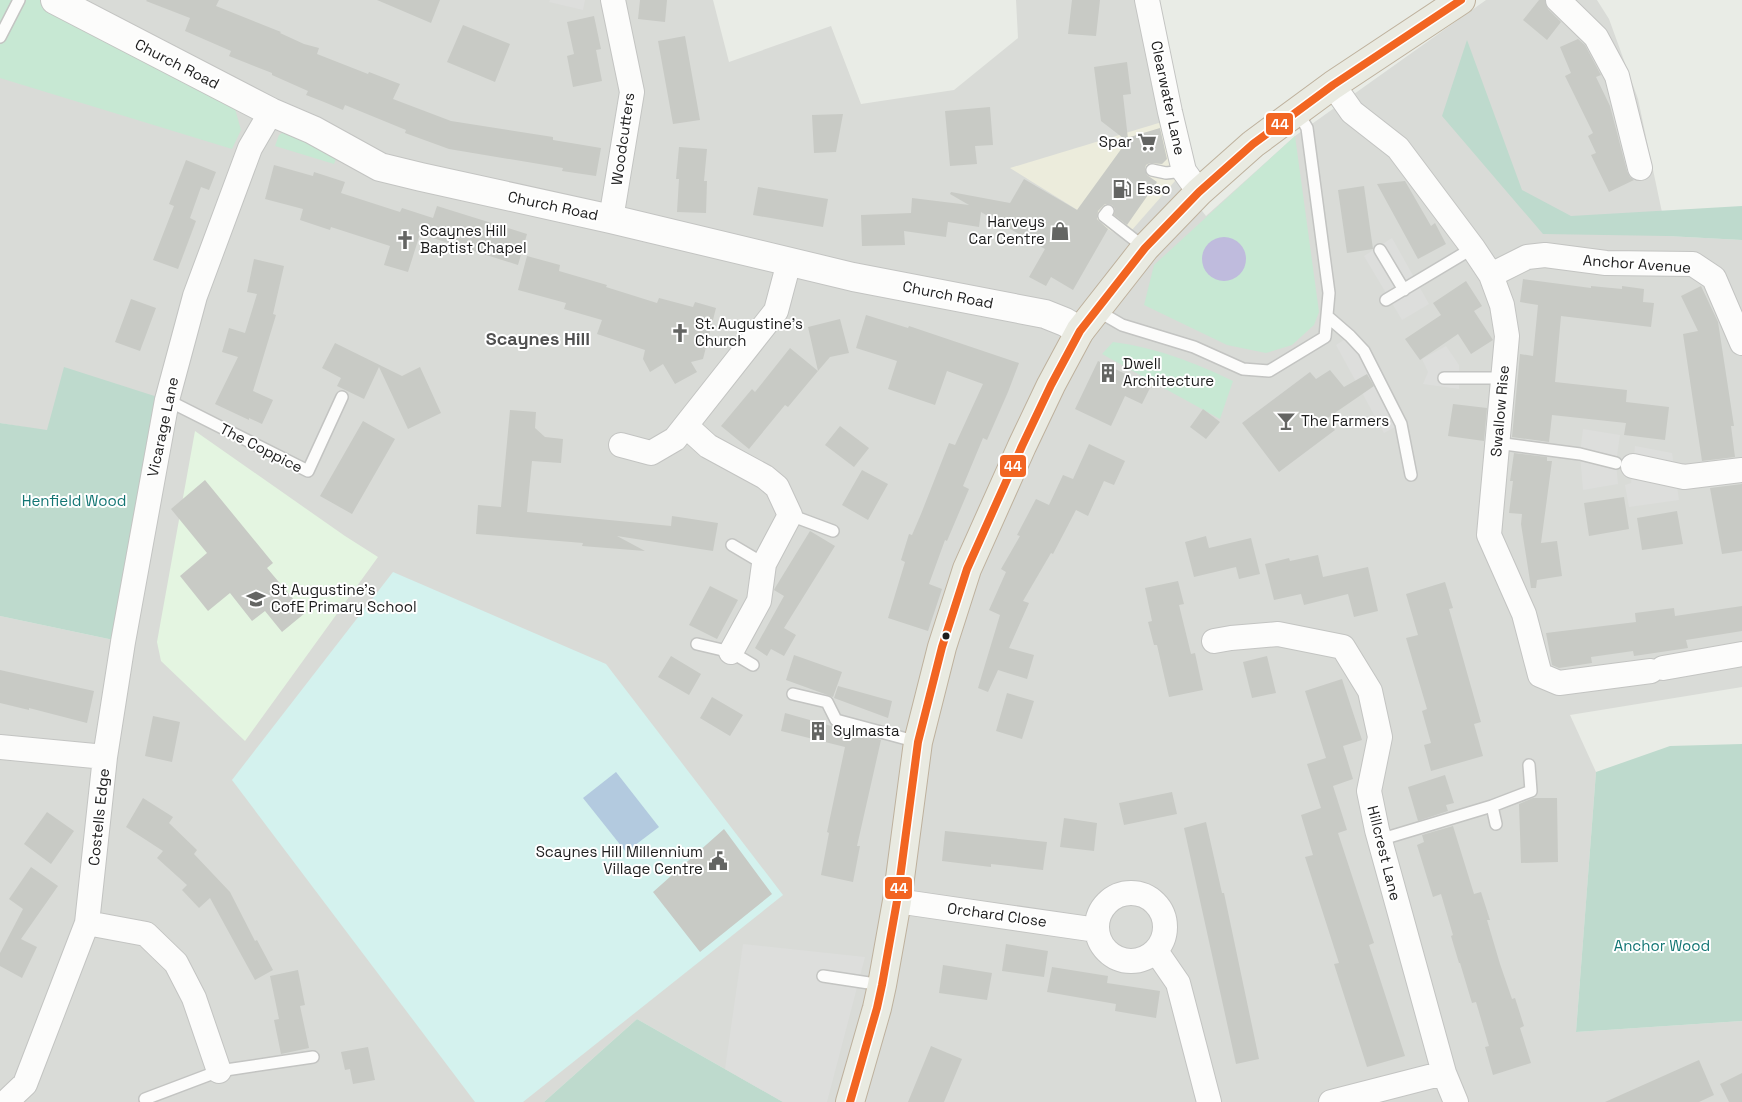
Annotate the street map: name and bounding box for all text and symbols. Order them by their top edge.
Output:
street label: Church Road [132,34,223,93]
street label: Clearwater Lane [1147,39,1190,157]
street label: Woodcutters [607,91,638,186]
line badge: 44 [1265,112,1294,136]
text: 44 [1271,115,1289,133]
supermarket icon: Spar [1136,131,1158,153]
place label: Spar [1099,132,1132,151]
fuel station icon: Esso [1111,178,1133,200]
place label: Esso [1137,179,1171,198]
street label: Church Road [506,187,600,224]
place label: Harveys Car Centre [969,212,1045,248]
shop icon: Harveys Car Centre [1049,220,1071,242]
place label: Scaynes Hill Baptist Chapel [420,221,527,257]
church icon: Scaynes Hill Baptist Chapel [394,229,416,251]
street label: Anchor Avenue [1582,250,1692,277]
street label: Church Road [901,276,995,313]
place label: St. Augustine's Church [695,314,803,350]
church icon: St. Augustine's Church [669,322,691,344]
district label: Scaynes Hill [486,327,590,350]
place label: Dwell Architecture [1123,354,1214,390]
building icon: Dwell Architecture [1097,362,1119,384]
street label: Swallow Rise [1486,364,1513,458]
street label: Vicarage Lane [143,375,182,479]
bar icon: The Farmers [1275,410,1297,432]
place label: The Farmers [1301,411,1389,430]
street label: The Coppice [217,419,306,477]
line badge: 44 [999,454,1027,478]
text: 44 [1004,457,1022,475]
park label: Henfield Wood [22,491,126,510]
place label: St Augustine's CofE Primary School [271,580,417,616]
school or university icon: St Augustine's CofE Primary School [245,588,267,610]
unlabelled marker [941,631,951,641]
building icon: Sylmasta [807,720,829,742]
place label: Sylmasta [833,721,900,740]
street label: Costells Edge [84,767,113,867]
street label: Hillcrest Lane [1363,803,1406,903]
place label: Scaynes Hill Millennium Village Centre [536,842,703,878]
public building icon: Scaynes Hill Millennium Village Centre [707,850,729,872]
line badge: 44 [884,876,913,900]
text: 44 [890,879,908,897]
street label: Orchard Close [946,898,1048,931]
park label: Anchor Wood [1614,936,1710,955]

